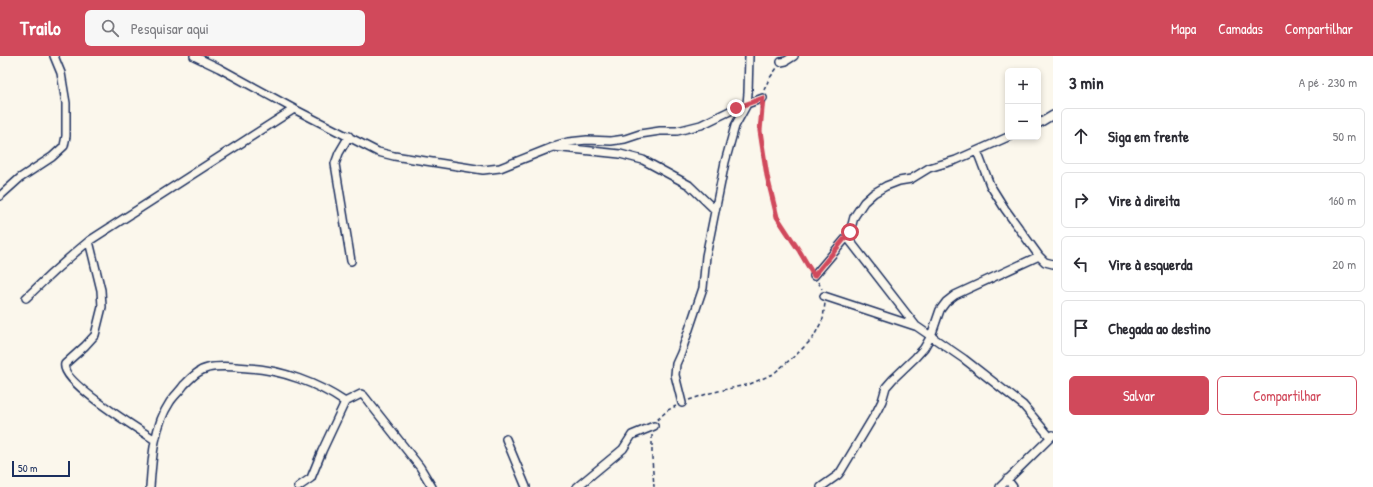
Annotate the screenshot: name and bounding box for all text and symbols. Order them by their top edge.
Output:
search box [85,10,365,46]
text: Trailo [20,15,61,41]
icon: search [99,17,121,39]
text: Pesquisar aqui [131,18,209,39]
text: Mapa [1171,19,1196,38]
text: Camadas [1218,19,1263,38]
text: Compartilhar [1285,19,1353,38]
map controls [1005,68,1041,140]
button: + [1005,68,1041,104]
text: 3 min [1069,71,1104,94]
text: A pé · 230 m [1299,73,1357,91]
route end [727,99,745,117]
button: − [1005,104,1041,140]
icon: ahead [1070,125,1092,147]
text: Siga em frente [1108,126,1189,147]
text: 50 m [1333,127,1356,145]
icon: right [1070,189,1092,211]
text: Vire à direita [1108,190,1180,211]
text: 160 m [1328,191,1356,209]
route start [841,223,859,241]
icon: left [1070,253,1092,275]
text: Vire à esquerda [1108,254,1192,275]
text: 20 m [1332,255,1356,273]
icon: arrive [1070,317,1092,339]
text: Chegada ao destino [1108,318,1211,339]
button: Salvar [1069,376,1209,415]
button: Compartilhar [1217,376,1357,415]
scale bar [12,459,70,478]
text: 50 m [18,461,38,475]

